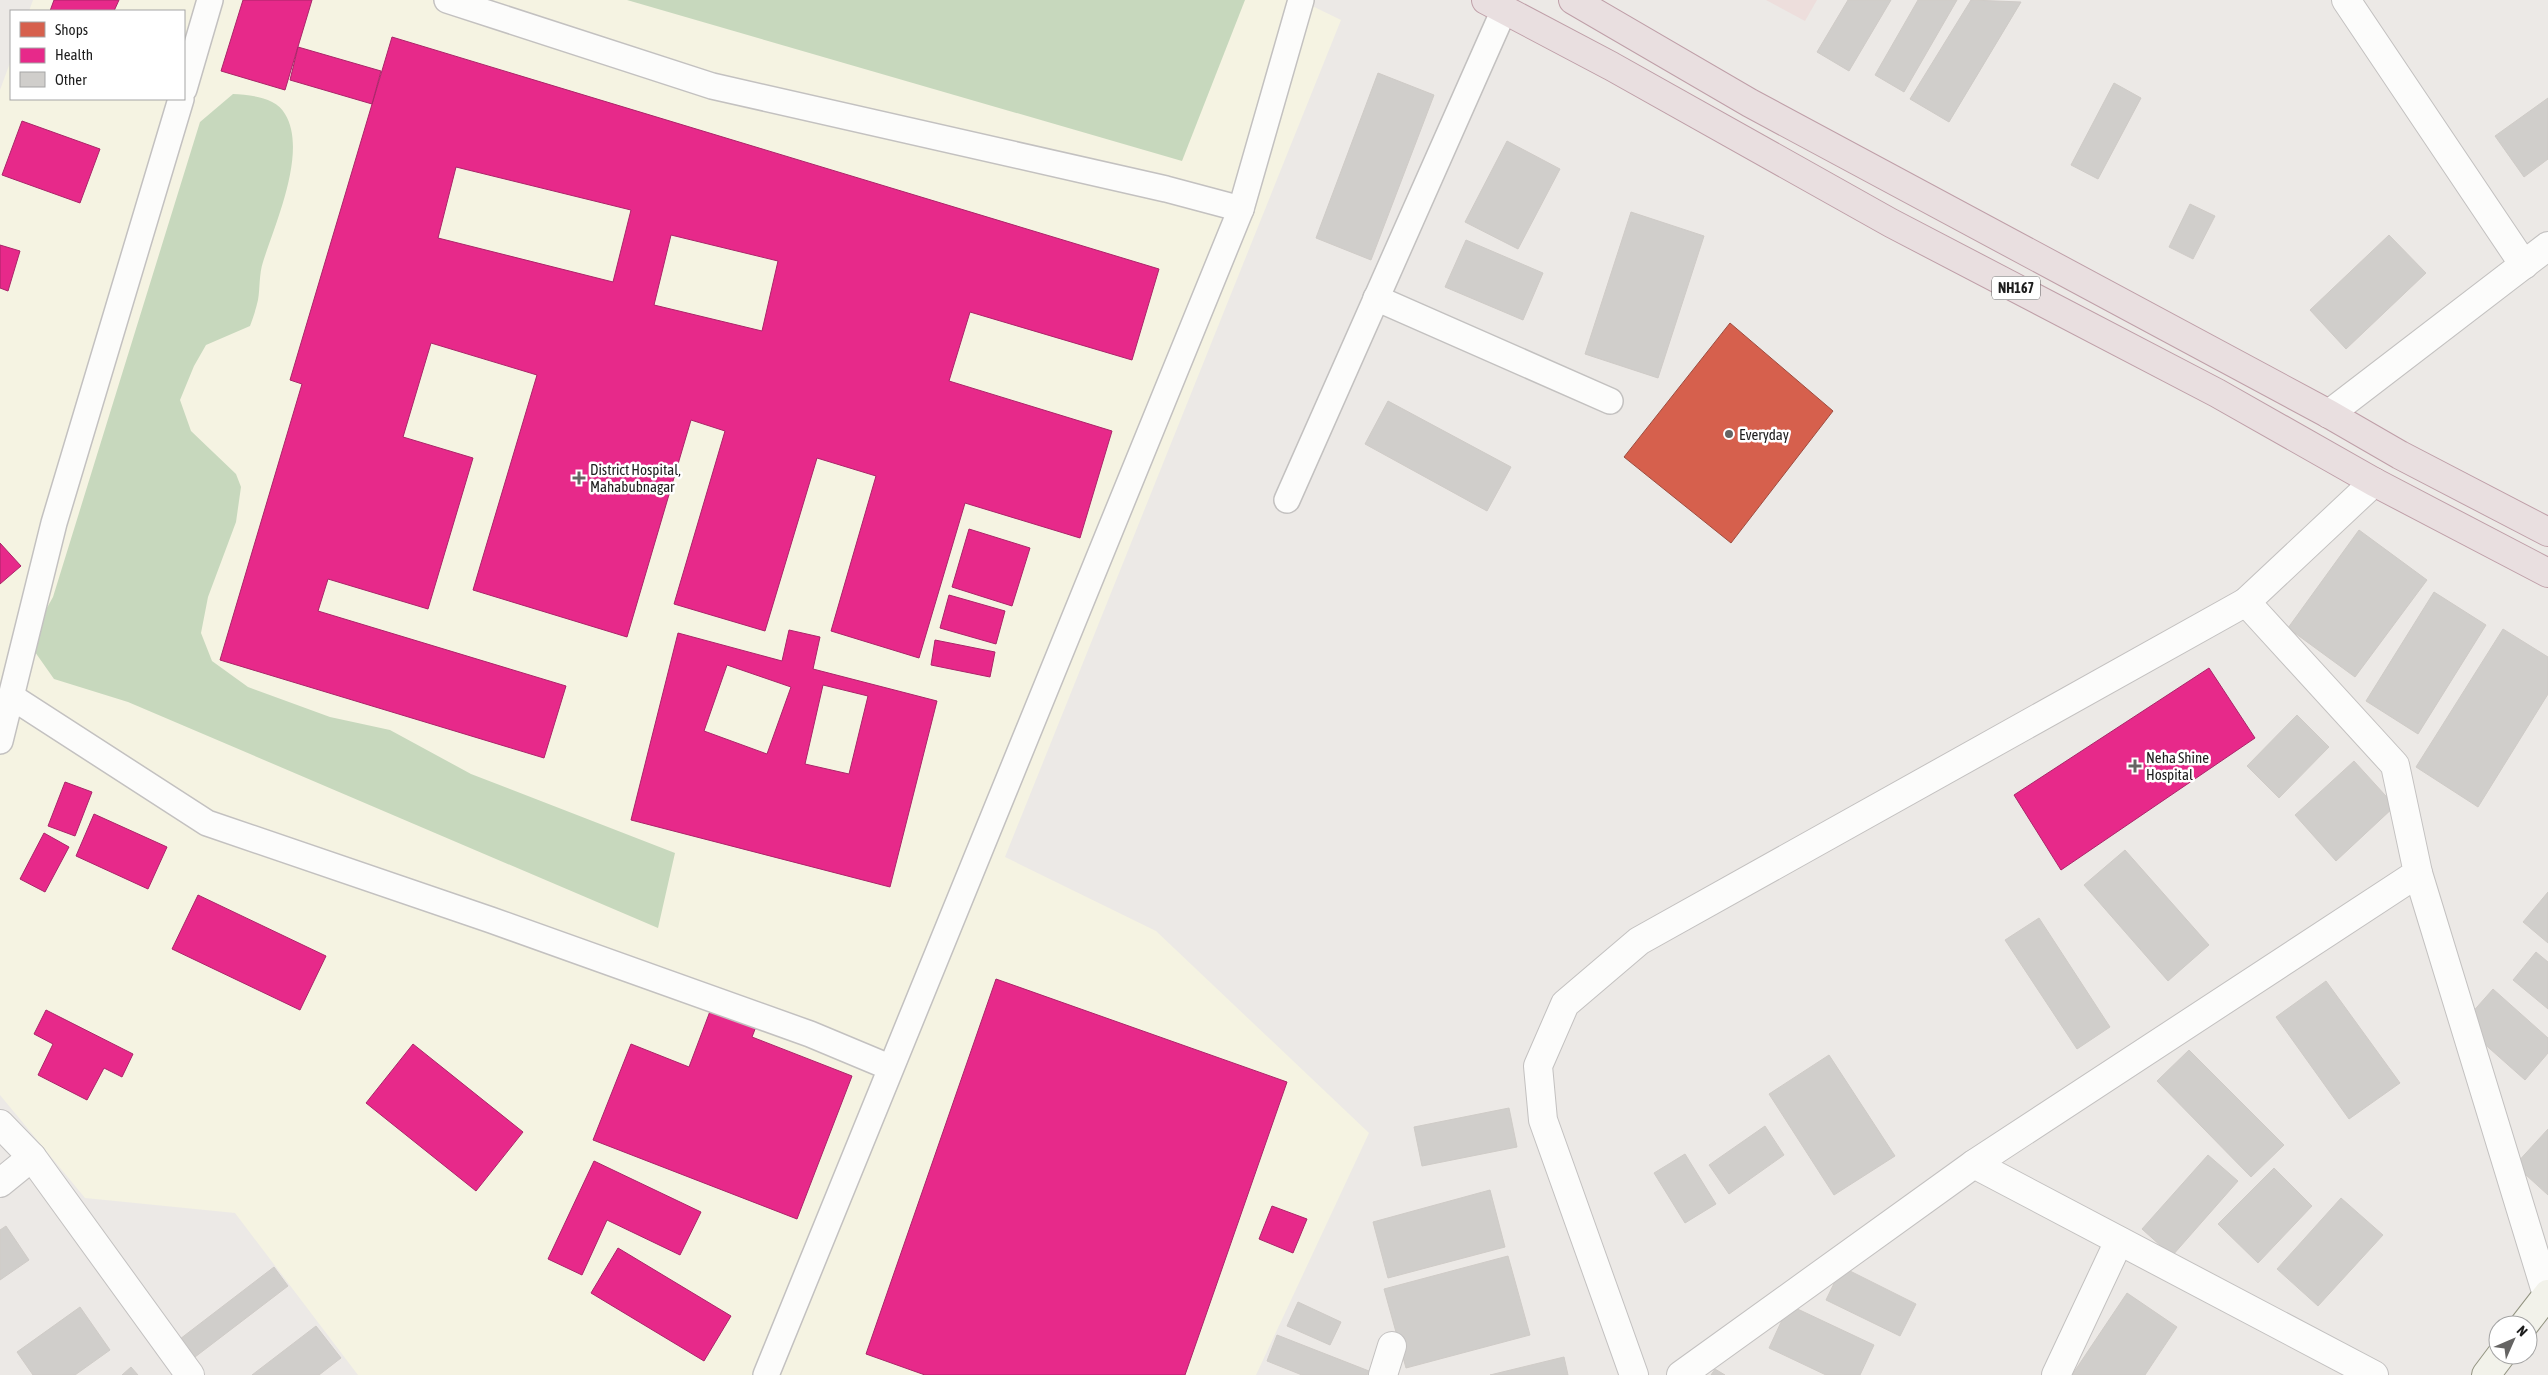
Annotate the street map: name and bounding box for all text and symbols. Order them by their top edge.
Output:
legend [10,10,185,100]
text: Shops [55,21,88,38]
text: Health [55,46,93,63]
text: Other [55,71,87,88]
road number: NH167 [1992,276,2040,300]
place label: Everyday [1739,426,1789,443]
marker: Everyday [1723,428,1735,440]
place label: District Hospital, Mahabubnagar [590,461,681,495]
marker: District Hospital, Mahabubnagar [572,471,586,485]
place label: Neha Shine Hospital [2146,749,2209,783]
marker: Neha Shine Hospital [2128,759,2142,773]
north arrow [2488,1315,2538,1365]
text: N [2514,1322,2531,1339]

